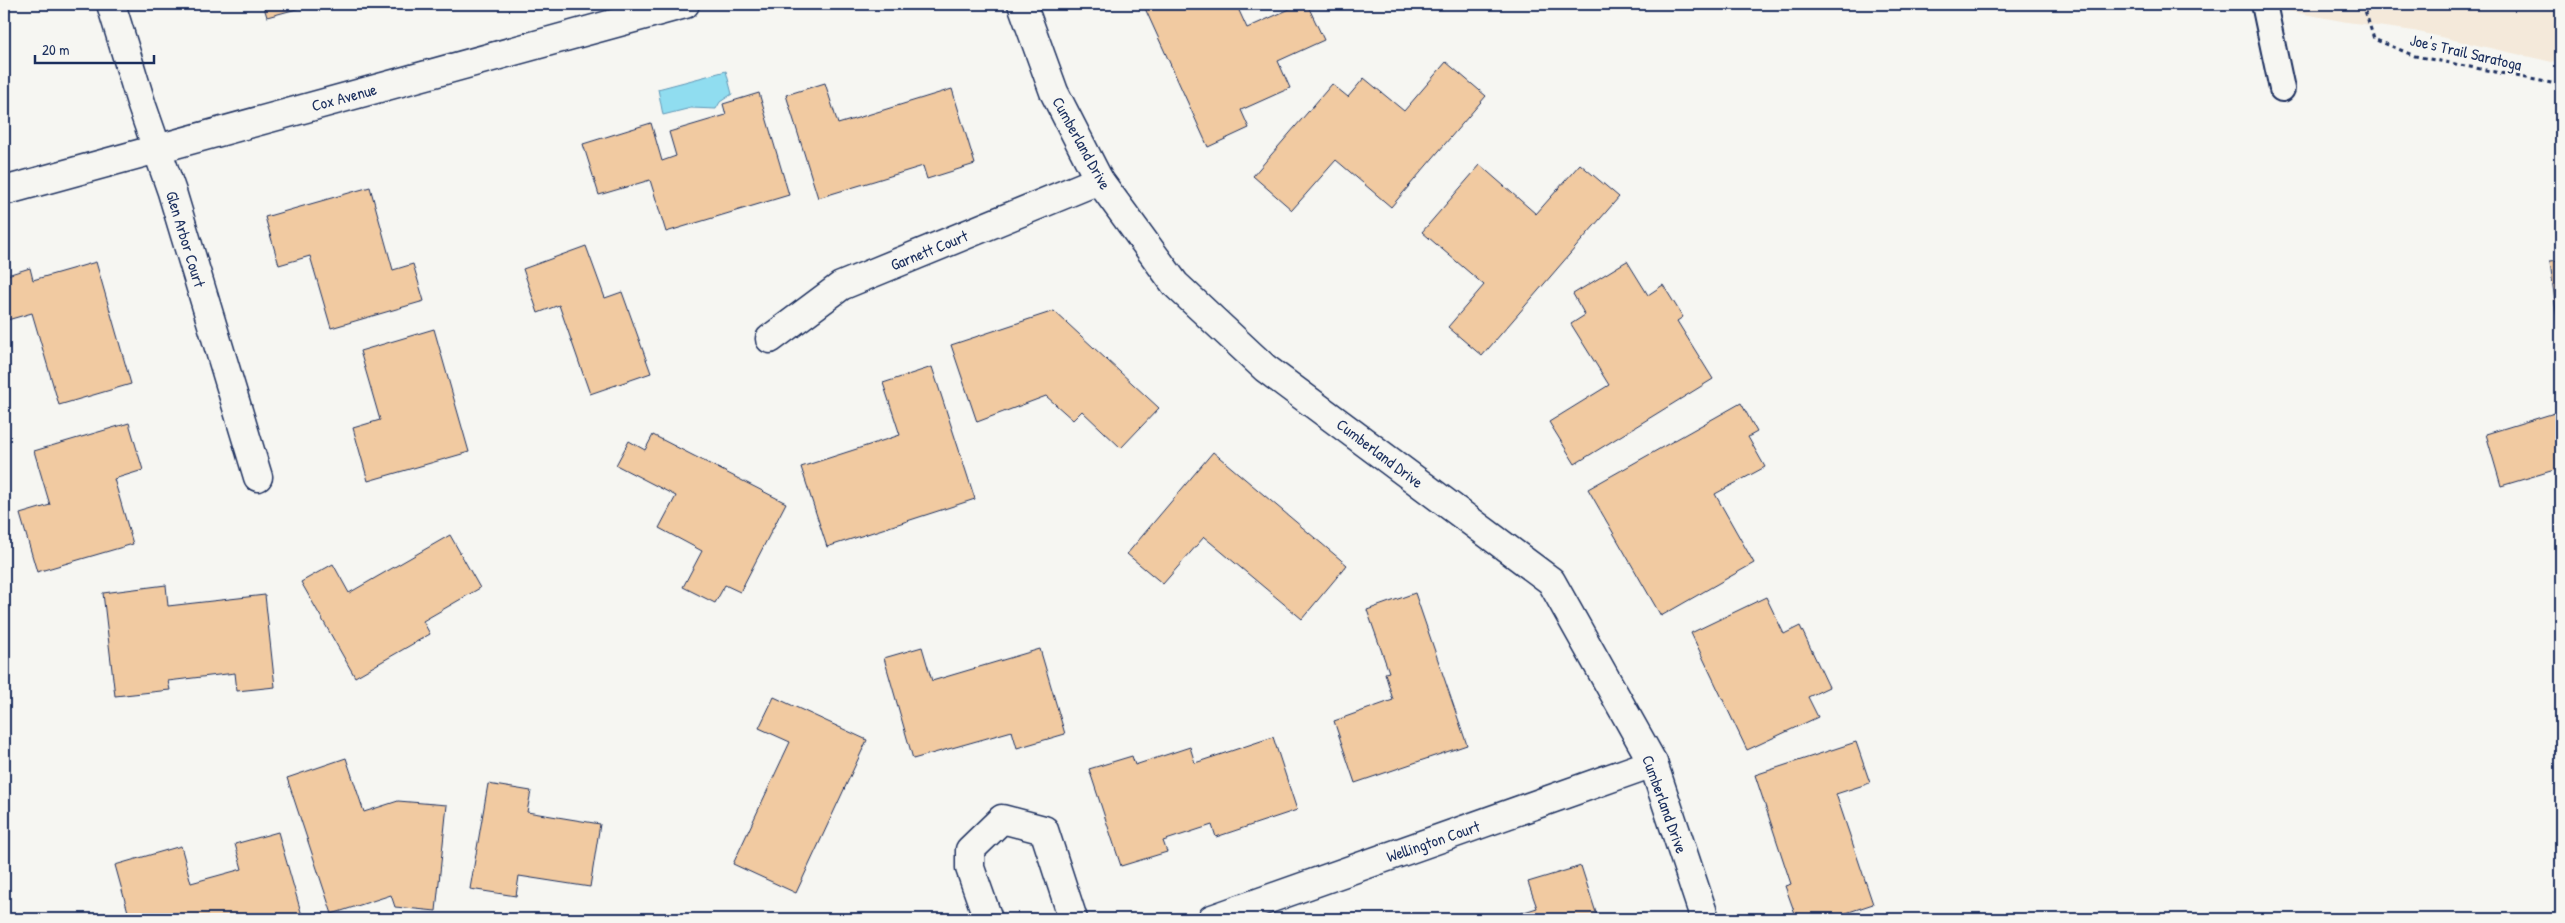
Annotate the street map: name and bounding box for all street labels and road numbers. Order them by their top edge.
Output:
street label: Joe's Trail Saratoga [2408,28,2524,76]
street label: Cox Avenue [309,78,380,116]
street label: Cumberland Drive [1047,93,1117,194]
street label: Glen Arbor Court [161,188,211,290]
street label: Garnett Court [887,224,971,275]
street label: Cumberland Drive [1332,413,1428,493]
street label: Cumberland Drive [1637,752,1693,857]
street label: Wellington Court [1383,815,1483,867]

